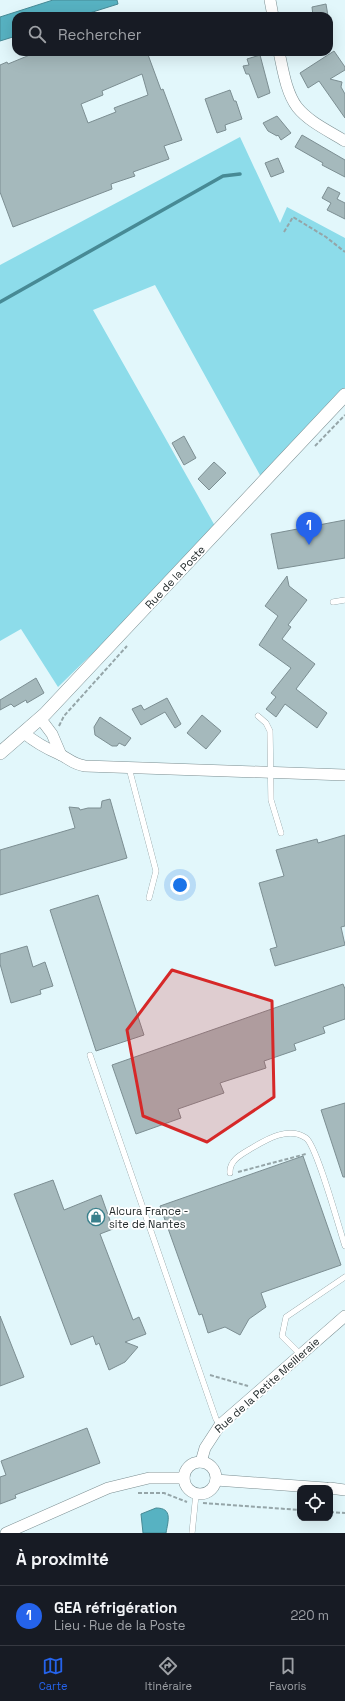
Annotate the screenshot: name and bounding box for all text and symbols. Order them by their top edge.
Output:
search box [12,12,333,56]
icon: search [26,23,48,45]
text: Rechercher [58,25,141,44]
pin: 1 [296,512,322,545]
street label: Rue de la Poste [142,542,208,612]
your location [170,875,190,895]
place label: Alcura France - site de Nantes [109,1204,189,1231]
shop icon: Alcura France - site de Nantes [86,1207,106,1227]
street label: Rue de la Petite Meilleraie [212,1334,322,1436]
map controls [297,1485,333,1521]
button: locate [297,1485,333,1521]
text: À proximité [16,1548,109,1570]
text: GEA réfrigération [54,1598,177,1617]
text: 1 [26,1607,32,1624]
text: 220 m [290,1607,329,1624]
text: Lieu · Rue de la Poste [54,1617,185,1634]
tab: Carte [39,1655,68,1693]
tab: Itinéraire [145,1655,192,1693]
tab: Favoris [269,1655,306,1693]

